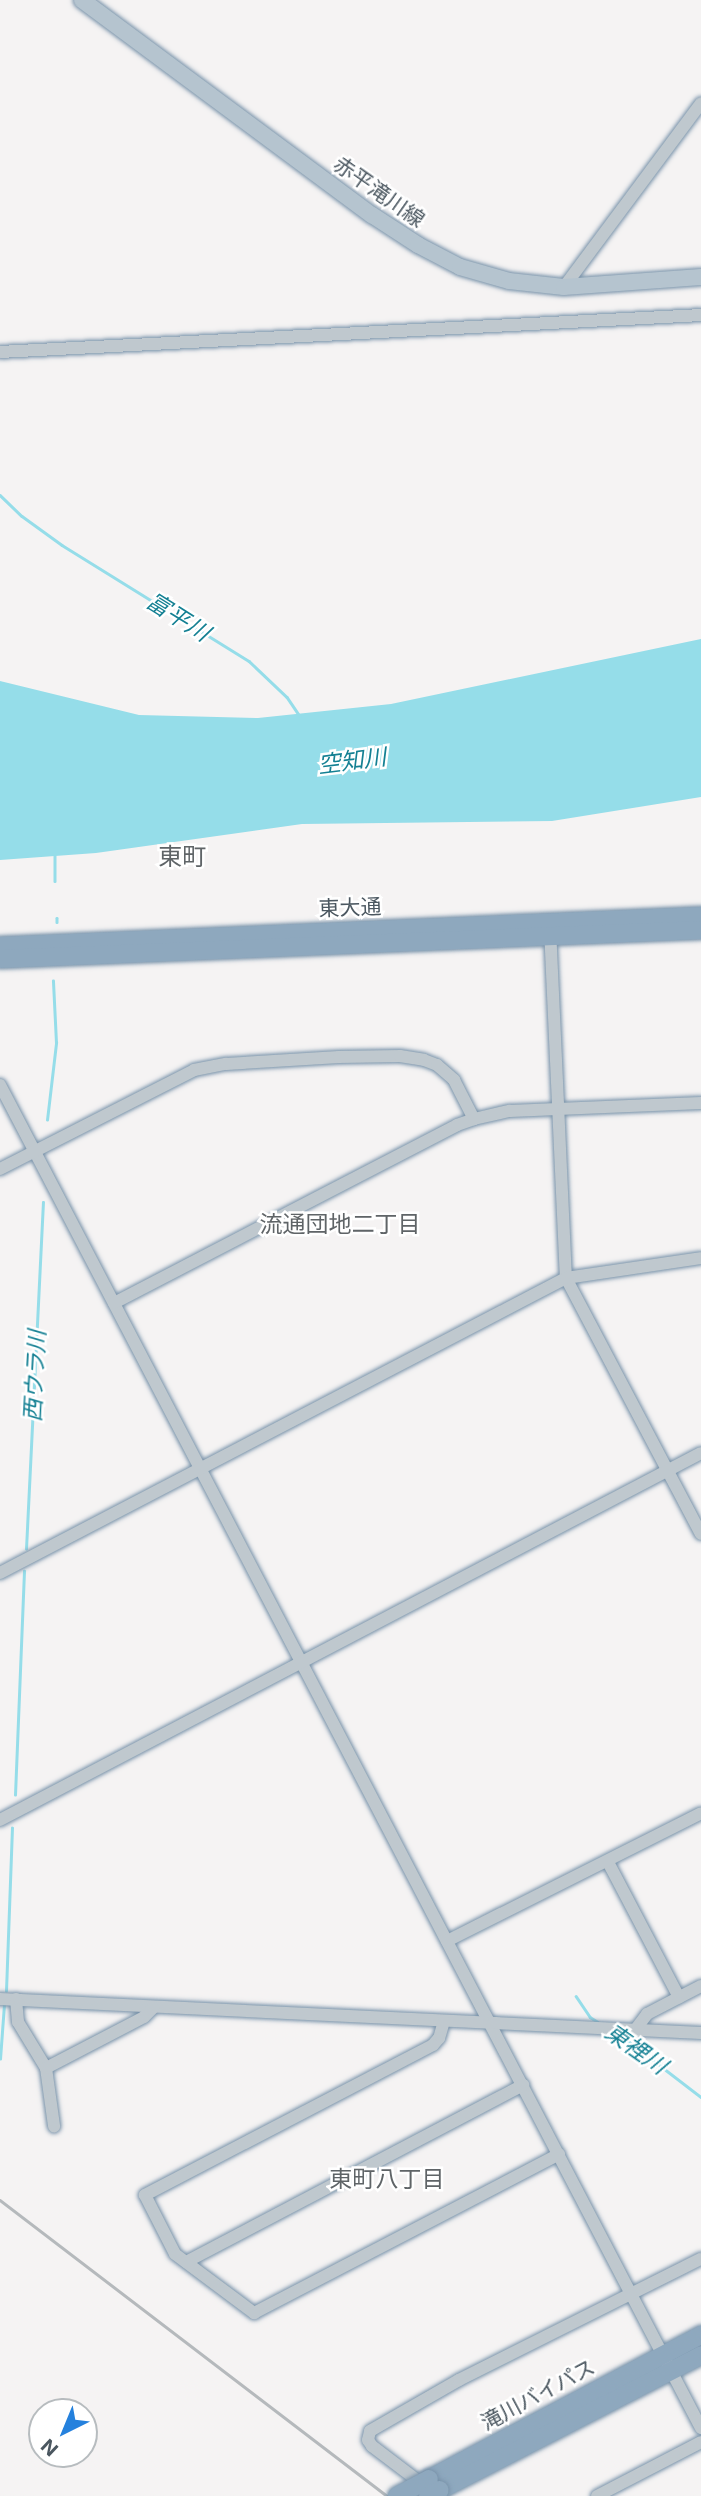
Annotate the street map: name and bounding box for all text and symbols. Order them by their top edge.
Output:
street label: 赤平滝川線 [329,152,429,232]
water label: 富平川 [141,587,215,647]
water label: 空知川 [316,743,388,779]
district label: 東町 [158,843,206,871]
street label: 東大通 [318,894,382,922]
district label: 流通団地二丁目 [260,1210,420,1238]
water label: 西ウラ川 [19,1329,51,1423]
water label: 東裡川 [600,2018,672,2080]
district label: 東町八丁目 [330,2165,444,2193]
street label: 滝川バイパス [476,2354,600,2436]
north arrow [28,2398,98,2468]
text: N [37,2434,63,2461]

